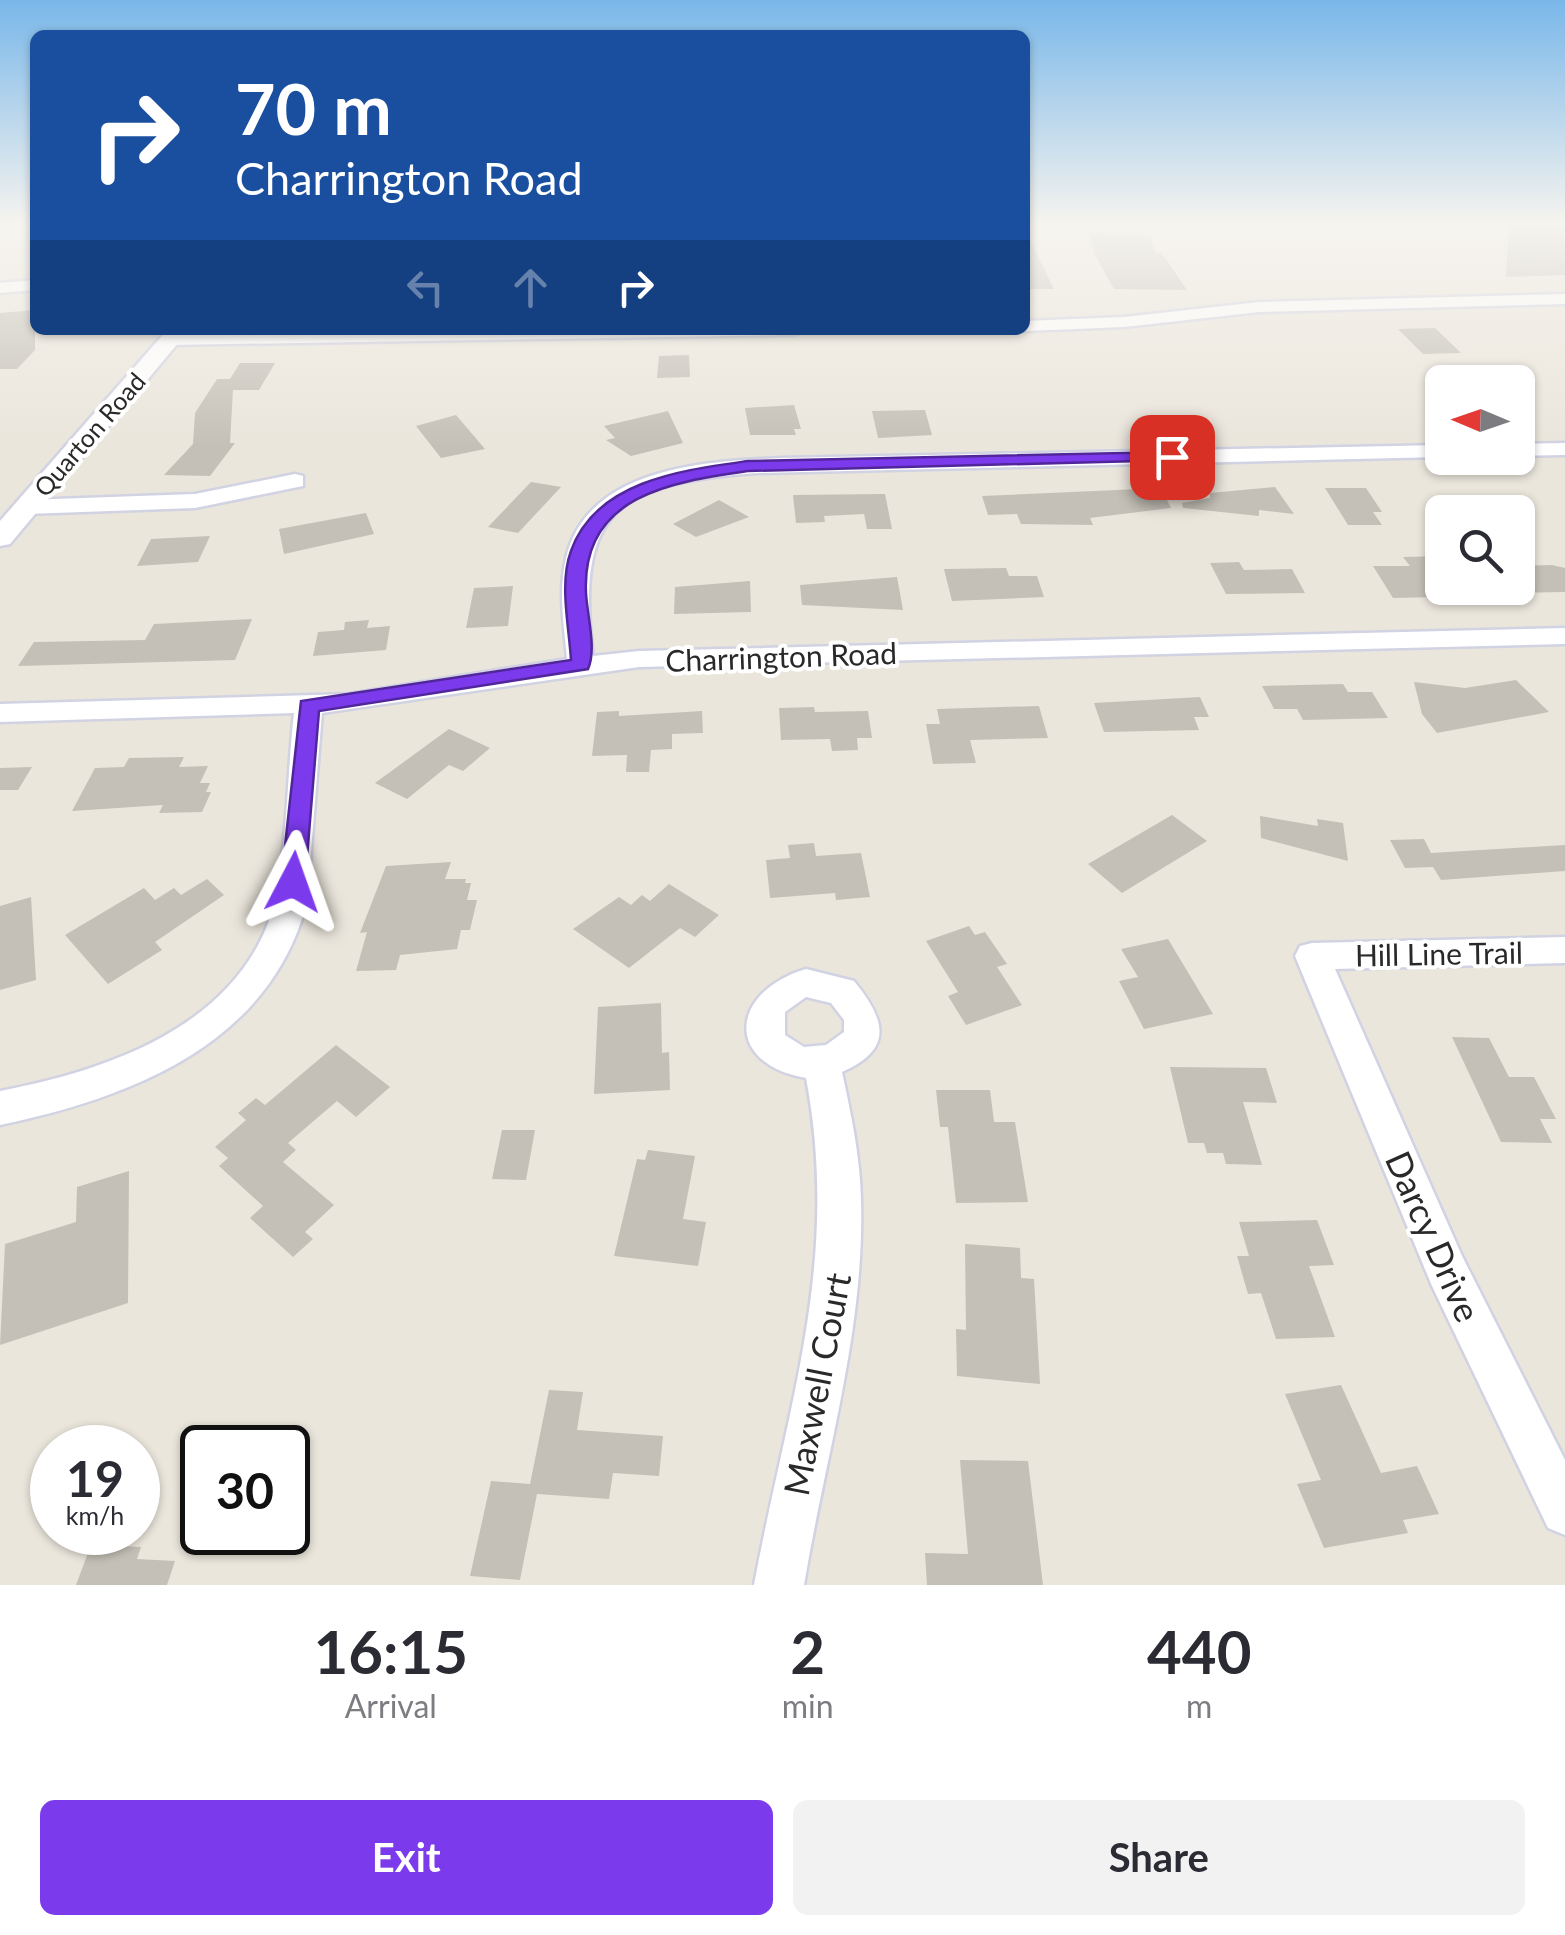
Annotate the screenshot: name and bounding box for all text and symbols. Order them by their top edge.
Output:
text: 70 m [235,66,392,150]
icon: right [70,70,200,200]
text: Charrington Road [235,151,583,205]
icon: left [398,260,453,315]
icon: ahead [503,260,558,315]
icon: right [608,260,663,315]
north arrow [1425,365,1535,475]
map controls [1425,365,1535,605]
street label: Quarton Road [27,366,151,502]
pin [1130,415,1215,500]
icon: arrive [1145,430,1200,485]
button: search [1425,495,1535,605]
street label: Charrington Road [665,634,897,678]
position arrow [241,830,345,934]
street label: Hill Line Trail [1355,934,1523,972]
street label: Darcy Drive [1378,1144,1490,1328]
street label: Maxwell Court [774,1269,858,1499]
speed limit sign: 30 [180,1425,310,1555]
text: 19 [66,1448,124,1508]
text: km/h [66,1500,124,1530]
text: 16:15 [314,1615,468,1687]
text: 2 [790,1615,825,1687]
text: 440 [1147,1615,1251,1687]
text: Arrival [345,1686,437,1725]
text: min [782,1686,834,1725]
text: m [1186,1686,1212,1725]
button: Exit [40,1800,773,1915]
button: Share [793,1800,1525,1915]

